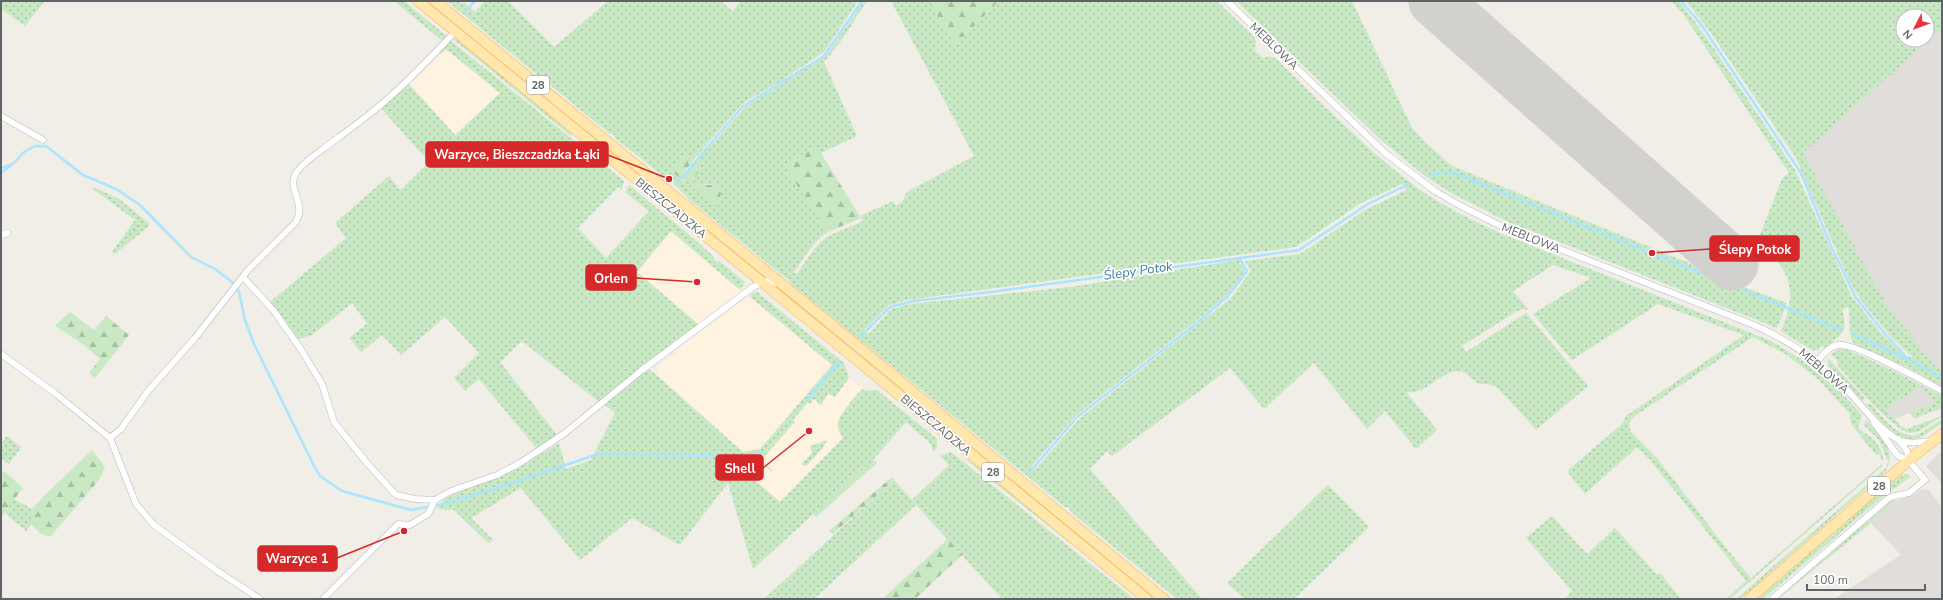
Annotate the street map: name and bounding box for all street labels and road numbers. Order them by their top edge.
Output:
street label: MEBLOWA [1246,19,1302,73]
road number: 28 [527,76,549,94]
street label: BIESZCZADZKA [632,174,710,242]
street label: MEBLOWA [1499,219,1563,257]
street label: MEBLOWA [1795,345,1853,397]
street label: BIESZCZADZKA [897,391,975,459]
road number: 28 [982,463,1004,481]
road number: 28 [1868,477,1890,495]

